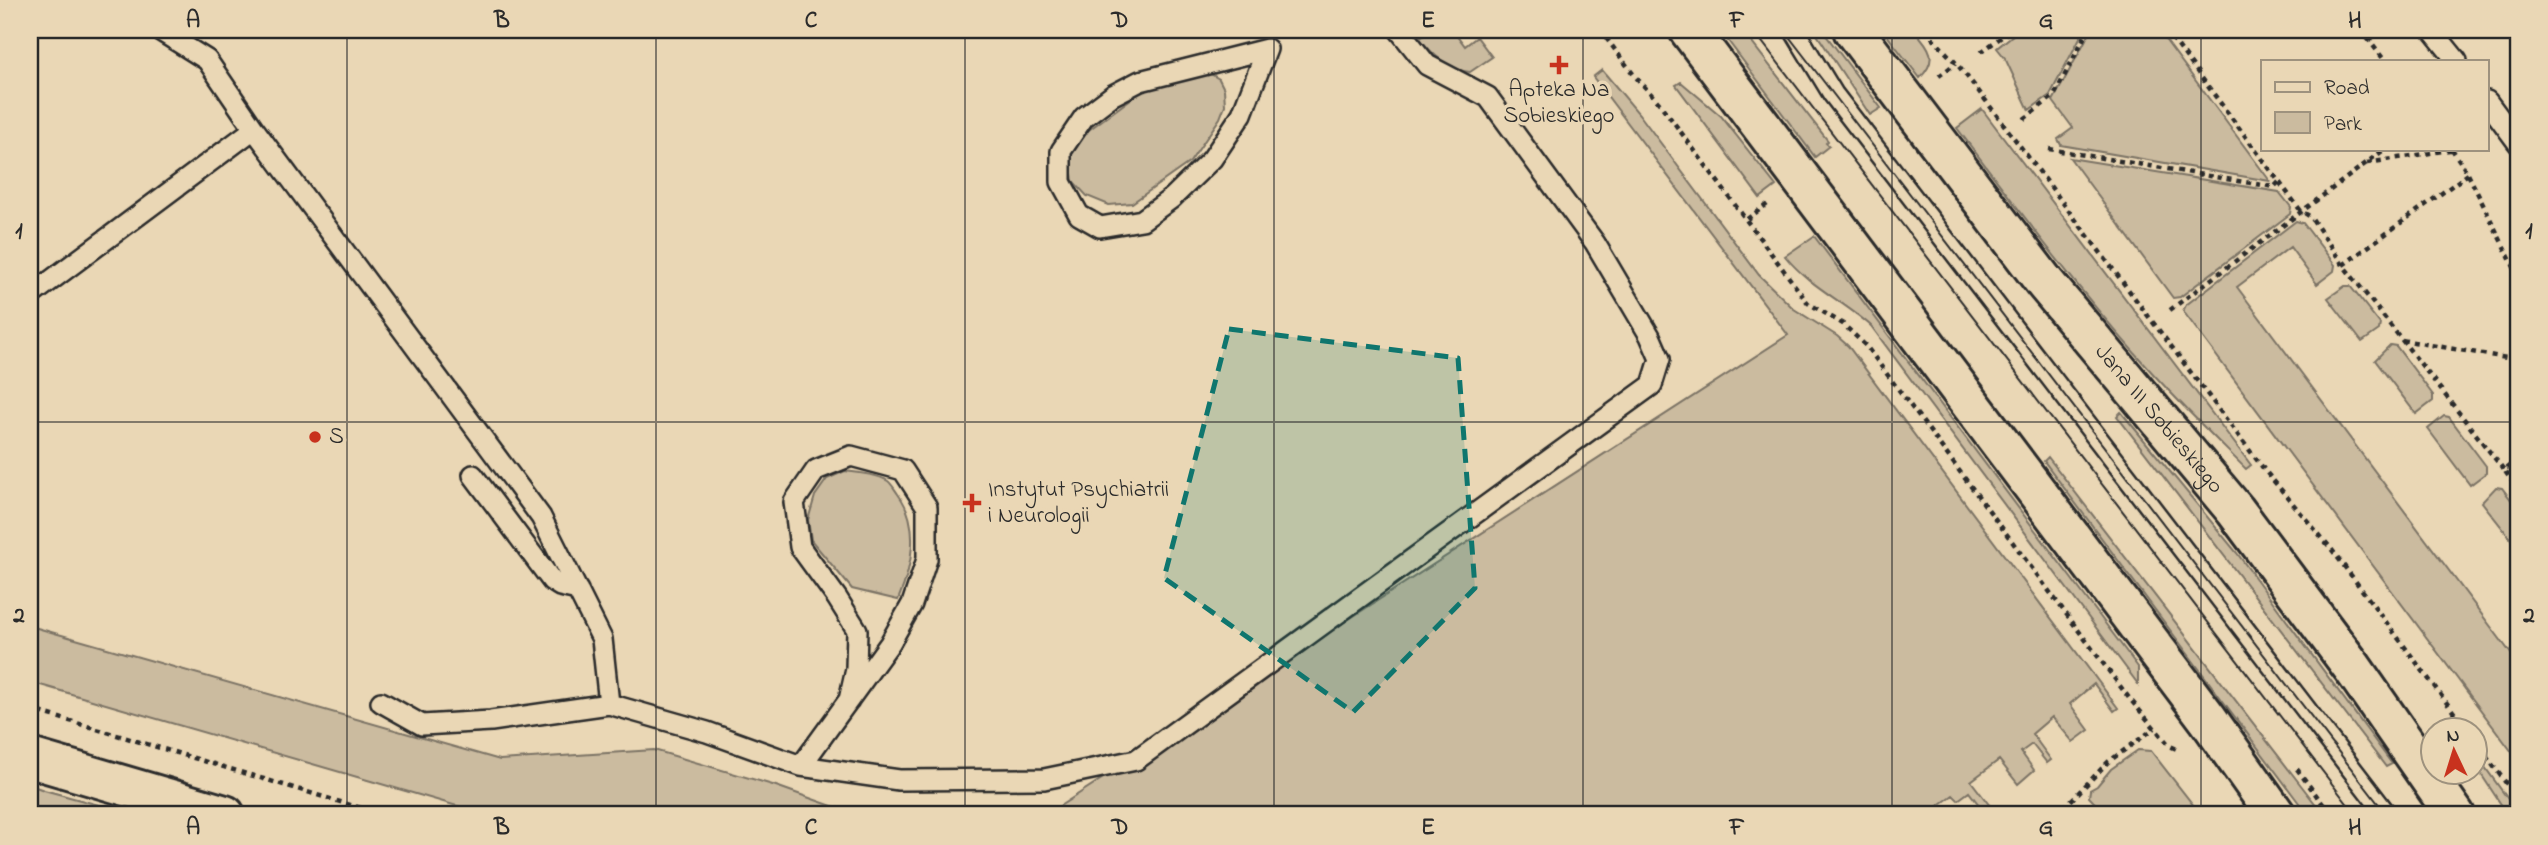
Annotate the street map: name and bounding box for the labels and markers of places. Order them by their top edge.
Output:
marker: Apteka Na Sobieskiego [1551,57,1567,73]
place label: Apteka Na Sobieskiego [1503,74,1615,134]
place label: S [329,421,344,454]
marker: S [307,429,323,445]
place label: Instytut Psychiatrii i Neurologii [988,474,1169,534]
marker: Instytut Psychiatrii i Neurologii [962,493,982,513]

